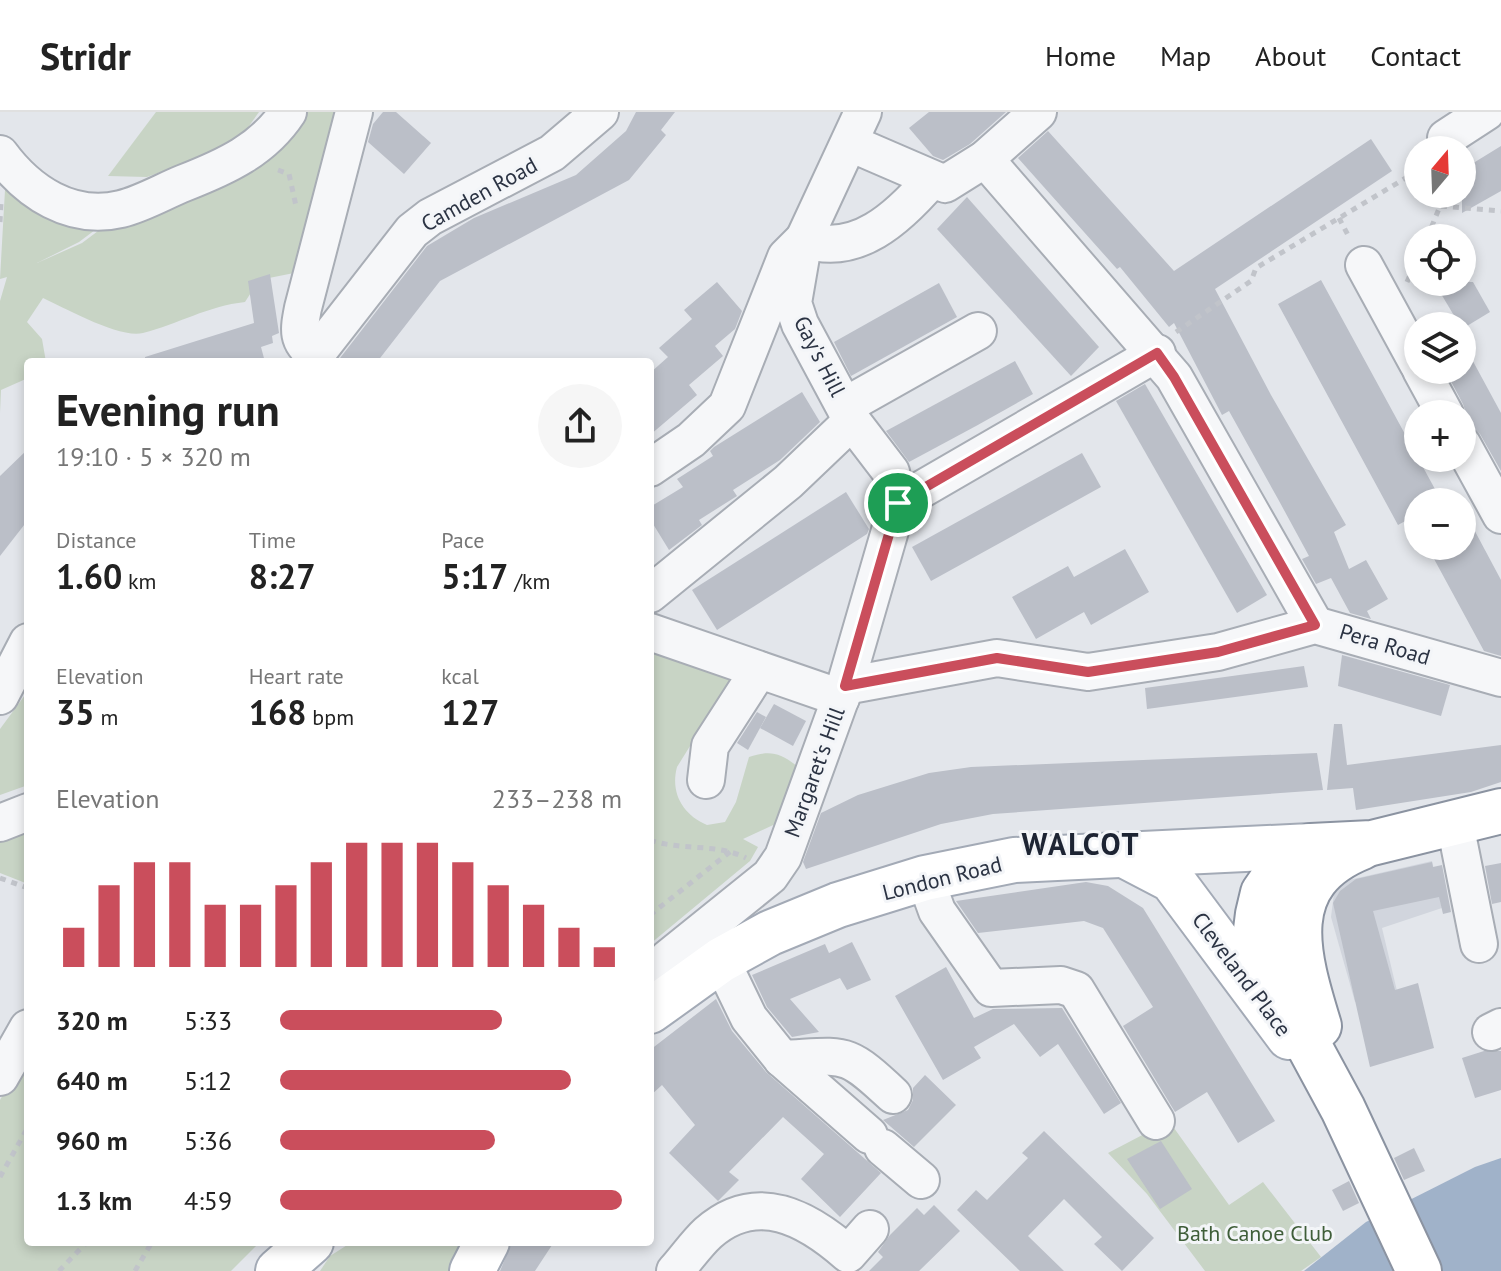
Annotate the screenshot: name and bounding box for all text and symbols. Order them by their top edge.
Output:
text: Stridr [40,31,131,80]
text: Home [1045,37,1116,74]
text: Map [1160,37,1211,74]
text: About [1255,37,1326,74]
text: Contact [1370,37,1461,74]
north arrow [1404,136,1476,208]
map controls [1404,136,1476,560]
street label: Camden Road [416,151,542,237]
button: locate [1404,224,1476,296]
street label: Gay's Hill [788,311,852,402]
button: layers [1404,312,1476,384]
text: Evening run [56,381,280,438]
button: share [538,384,622,468]
button: + [1404,400,1476,472]
text: 19:10 · 5 × 320 m [56,440,251,473]
pin [864,469,932,537]
icon: arrive [876,481,920,525]
button: − [1404,488,1476,560]
text: Distance [56,526,137,554]
text: Time [249,526,296,554]
text: Pace [441,526,484,554]
text: 1.60 [56,554,122,598]
text: 8:27 [249,554,316,598]
text: 5:17 [441,554,508,598]
text: km [122,567,156,595]
text: /km [508,567,550,595]
street label: Pera Road [1336,617,1434,671]
text: Elevation [56,662,144,690]
text: Heart rate [249,662,344,690]
text: kcal [441,662,479,690]
text: 35 [56,690,95,734]
text: 168 [249,690,307,734]
text: 127 [441,690,499,734]
street label: Margaret's Hill [777,702,851,841]
text: m [95,703,118,731]
text: bpm [307,703,354,731]
text: Elevation [56,782,160,815]
text: 233–238 m [492,782,622,815]
district label: WALCOT [1021,824,1141,863]
street label: London Road [879,850,1005,906]
street label: Cleveland Place [1186,906,1298,1042]
text: 320 m [56,1004,128,1037]
text: 5:33 [184,1004,232,1037]
text: 640 m [56,1064,128,1097]
text: 5:12 [184,1064,232,1097]
text: 960 m [56,1124,128,1157]
text: 5:36 [184,1124,232,1157]
text: 1.3 km [56,1184,132,1217]
text: 4:59 [184,1184,232,1217]
park label: Bath Canoe Club [1177,1219,1333,1247]

